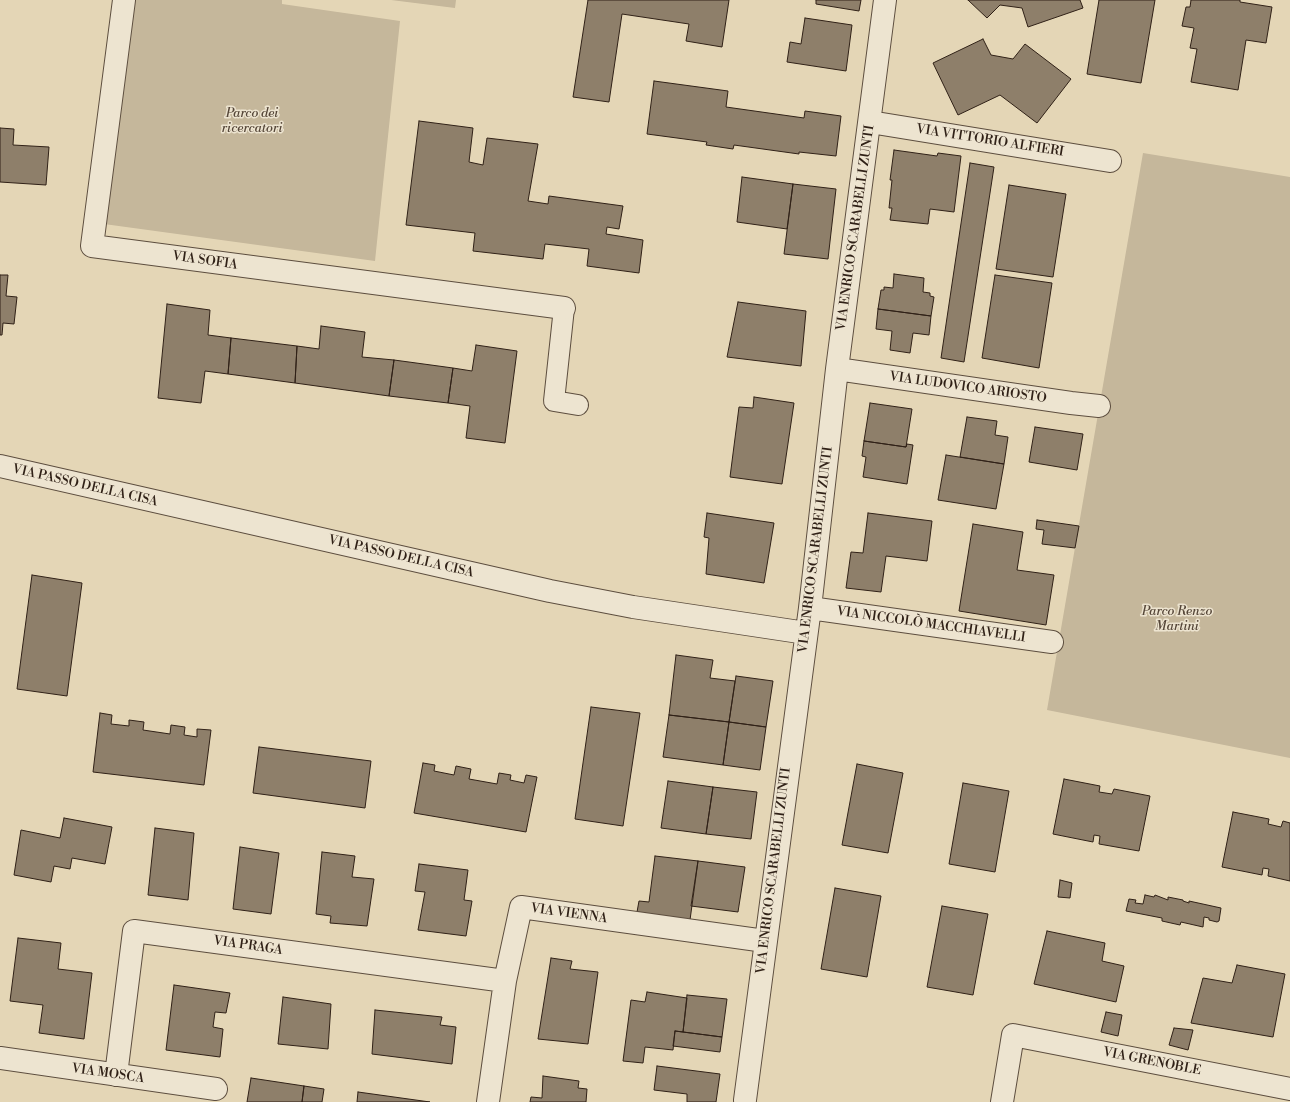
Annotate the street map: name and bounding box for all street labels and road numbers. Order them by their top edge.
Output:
street label: VIA VITTORIO ALFIERI [915,122,1065,160]
street label: VIA ENRICO SCARABELLI ZUNTI [834,124,878,332]
street label: VIA SOFIA [171,249,239,273]
street label: VIA LUDOVICO ARIOSTO [888,369,1048,407]
street label: VIA ENRICO SCARABELLI ZUNTI [796,446,836,654]
street label: VIA PASSO DELLA CISA [11,462,159,510]
street label: VIA PASSO DELLA CISA [327,533,475,581]
street label: VIA NICCOLÒ MACCHIAVELLI [836,604,1026,646]
street label: VIA ENRICO SCARABELLI ZUNTI [754,767,794,975]
street label: VIA VIENNA [530,901,608,927]
street label: VIA PRAGA [212,933,284,959]
street label: VIA GRENOBLE [1102,1045,1202,1079]
street label: VIA MOSCA [71,1061,145,1087]

